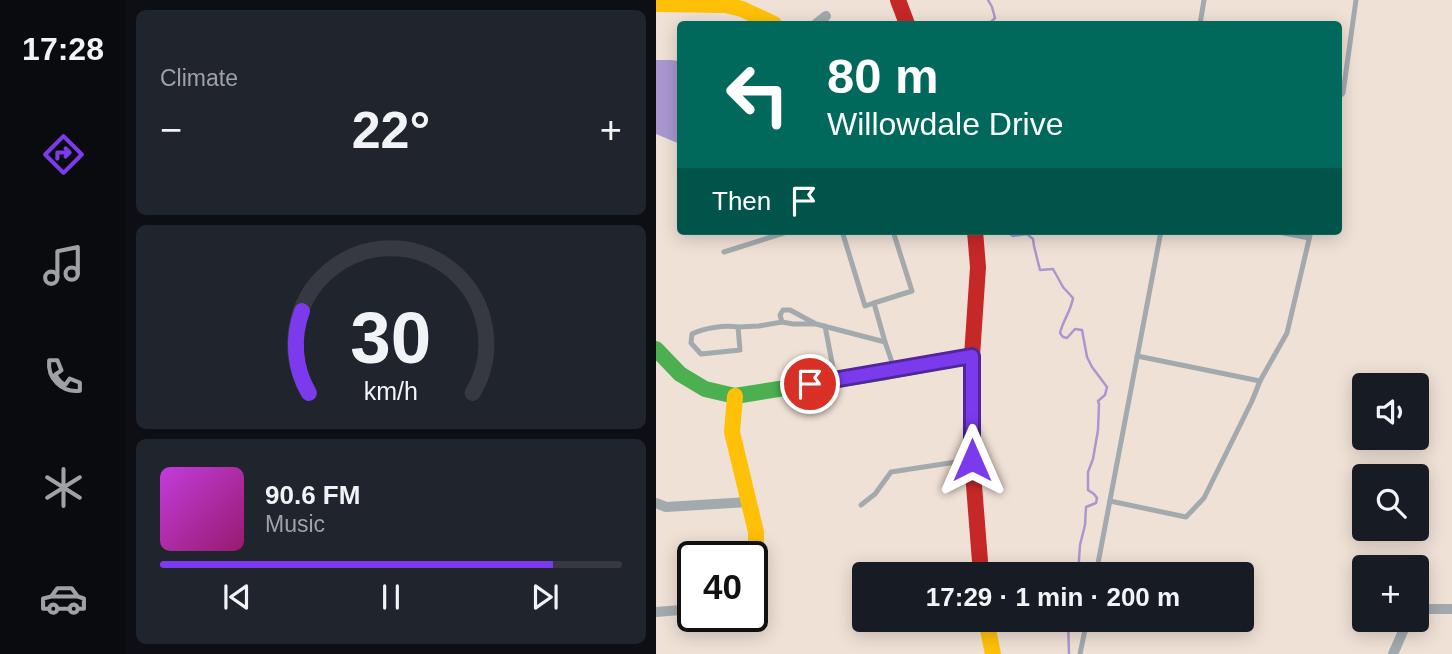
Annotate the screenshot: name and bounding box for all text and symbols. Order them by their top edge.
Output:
text: 17:28 [22,31,104,67]
icon: left [712,49,803,140]
text: 80 m [827,49,939,103]
text: Climate [160,65,238,91]
text: 22° [352,101,430,159]
text: Willowdale Drive [827,106,1064,142]
text: − [160,109,182,151]
text: + [600,109,622,151]
icon: directions [39,130,88,179]
icon: arrive [785,182,823,220]
text: Then [712,186,771,216]
icon: music [39,241,88,290]
text: 30 [351,297,431,378]
icon: phone [39,352,88,401]
pin [780,354,840,414]
icon: arrive [791,365,829,403]
map controls [1352,373,1429,632]
button: sound [1352,373,1429,450]
text: km/h [364,377,418,405]
position arrow [935,423,1009,497]
icon: climate [39,463,88,512]
button: search [1352,464,1429,541]
text: 90.6 FM [265,480,360,510]
text: Music [265,511,325,537]
speed limit sign: 40 [677,541,768,632]
button: + [1352,555,1429,632]
icon: car [39,574,88,623]
icon: previous [218,578,256,616]
icon: pause [372,578,410,616]
icon: next [526,578,564,616]
text: 17:29 · 1 min · 200 m [926,582,1180,612]

